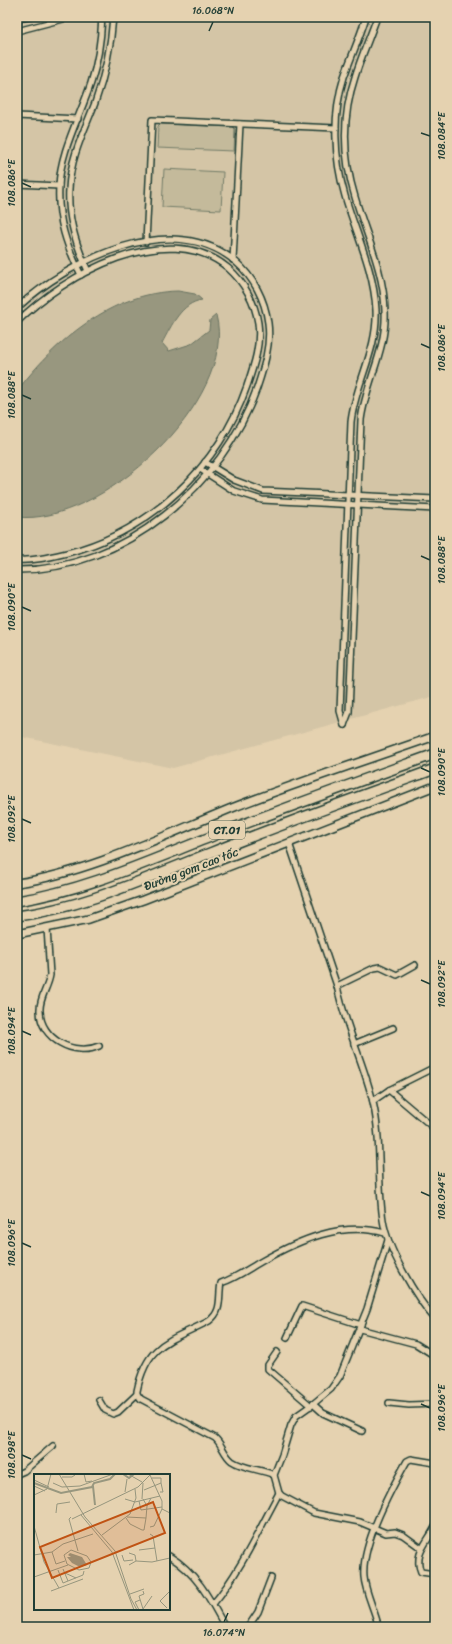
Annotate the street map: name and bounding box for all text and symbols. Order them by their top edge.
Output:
text: 16.068°N [192,2,234,20]
text: 108.084°E [433,111,451,160]
text: 108.086°E [3,158,21,207]
text: 108.086°E [433,323,451,372]
text: 108.088°E [3,370,21,419]
text: 108.088°E [433,535,451,584]
text: 108.090°E [3,581,21,631]
text: 108.090°E [433,746,451,796]
text: 108.092°E [3,794,21,843]
road number: CT.01 [209,821,245,839]
street label: Đường gom cao tốc [140,841,242,897]
text: 108.092°E [433,959,451,1008]
text: 108.094°E [3,1005,21,1055]
text: 108.094°E [433,1170,451,1220]
text: 108.096°E [3,1218,21,1267]
text: 108.096°E [433,1383,451,1432]
text: 108.098°E [3,1430,21,1479]
inset map [34,1474,170,1610]
text: 16.074°N [203,1624,245,1642]

